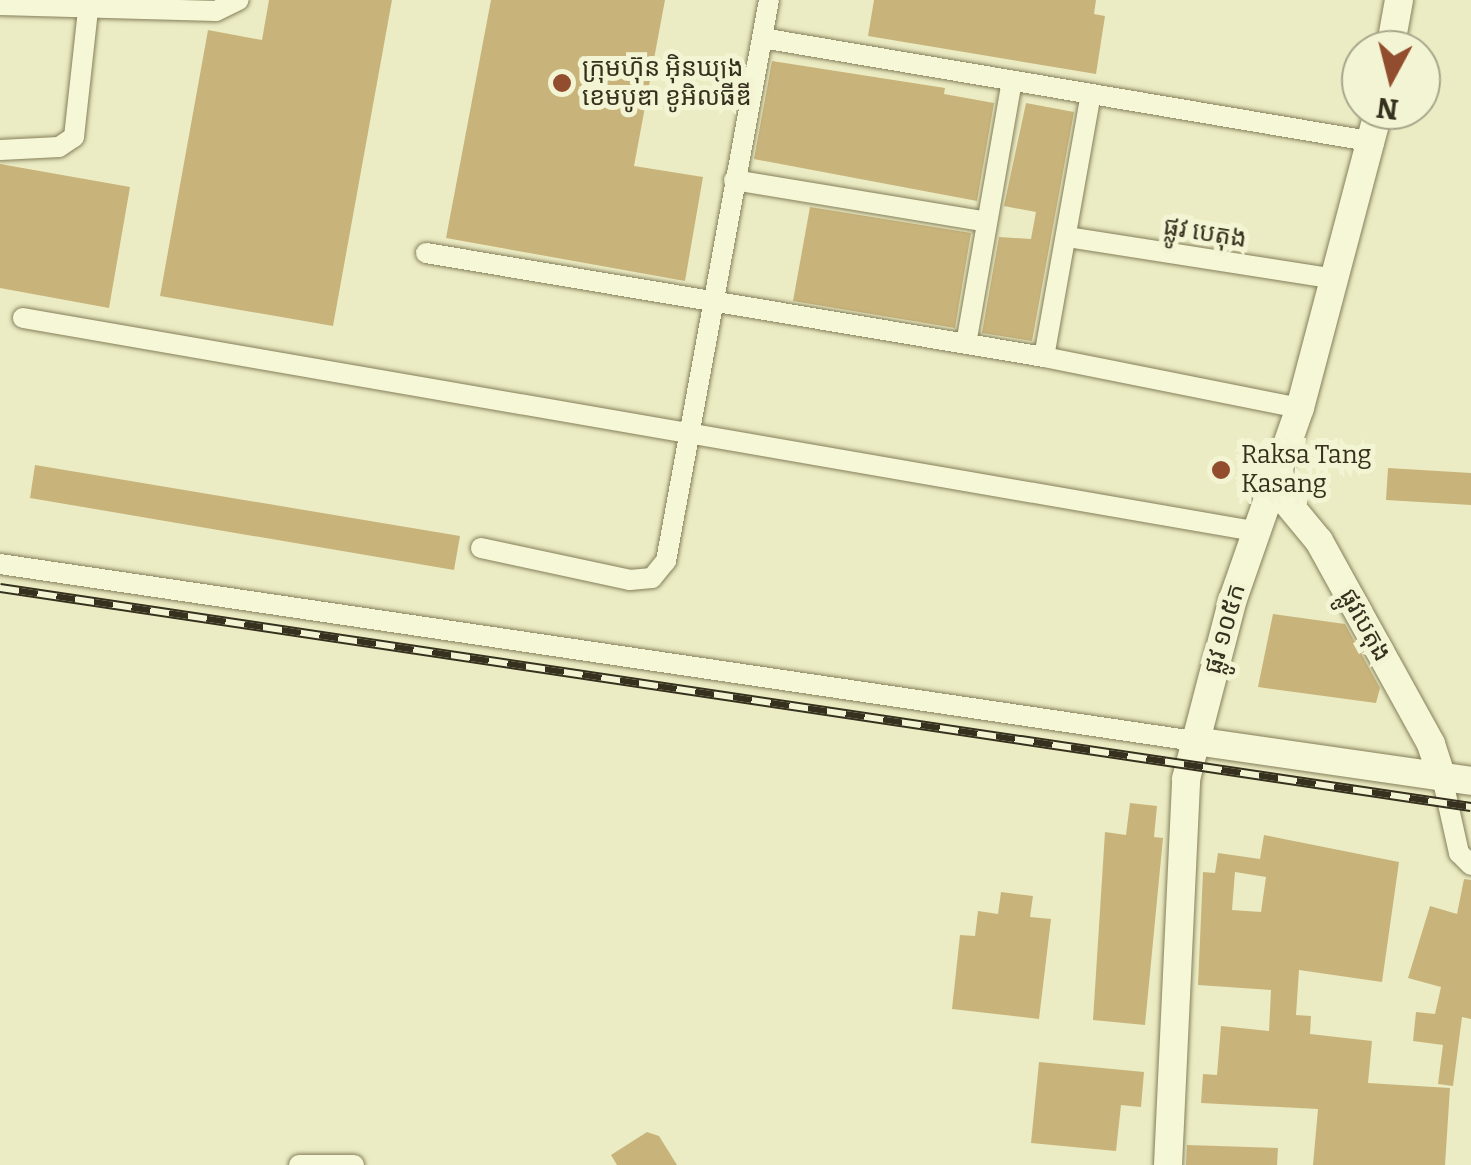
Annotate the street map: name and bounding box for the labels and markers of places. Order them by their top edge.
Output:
place label: ក្រុមហ៊ុន អ៊ិនឃ្យុង ខេមបូឌា ខូអិលធីឌី [582,54,752,113]
marker: ក្រុមហ៊ុន អ៊ិនឃ្យុង ខេមបូឌា ខូអិលធីឌី [551,72,573,94]
place label: Raksa Tang Kasang [1241,441,1371,500]
marker: Raksa Tang Kasang [1210,459,1232,481]

